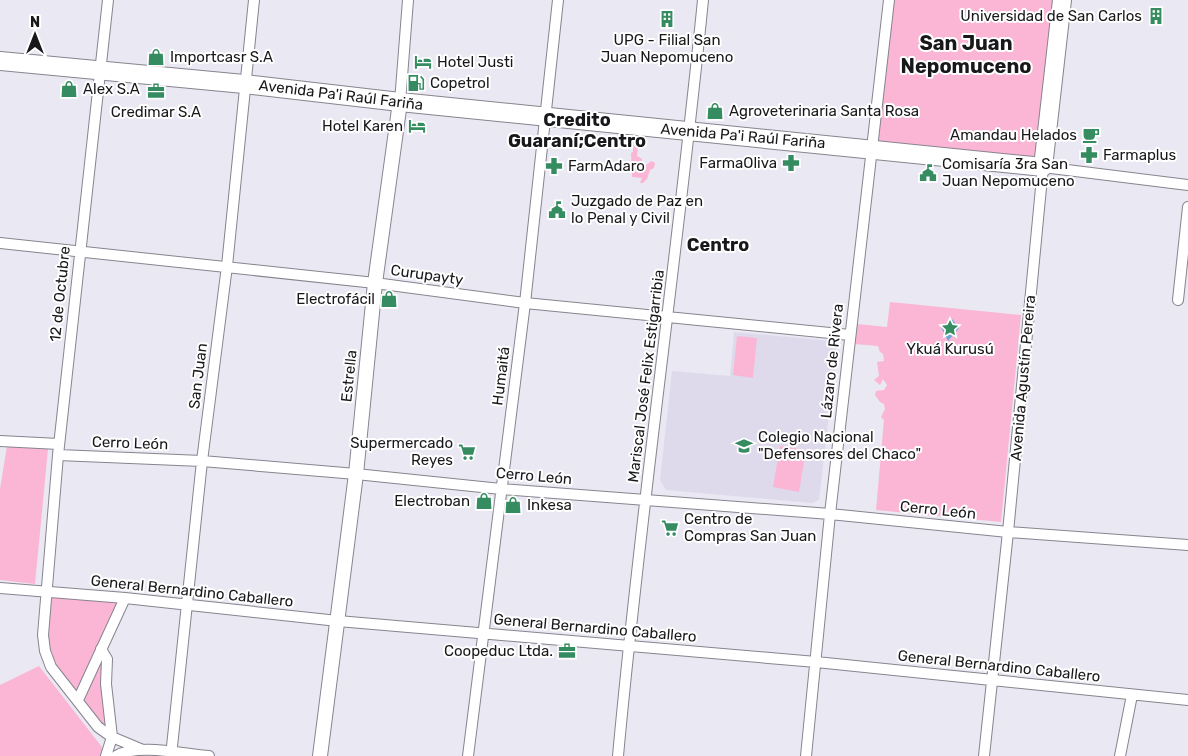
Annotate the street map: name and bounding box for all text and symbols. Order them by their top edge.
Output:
building icon: Universidad de San Carlos [1146,6,1166,26]
place label: Universidad de San Carlos [960,7,1142,25]
building icon: UPG - Filial San Juan Nepomuceno [657,9,677,29]
north arrow [10,10,60,60]
text: N [30,14,40,31]
place label: UPG - Filial San Juan Nepomuceno [601,31,733,66]
district label: San Juan Nepomuceno [901,31,1032,78]
shop icon: Importcasr S.A [146,47,166,67]
place label: Importcasr S.A [170,48,273,66]
hotel icon: Hotel Justi [413,52,433,72]
place label: Hotel Justi [437,53,513,71]
fuel station icon: Copetrol [406,73,426,93]
place label: Copetrol [430,74,490,92]
street label: Avenida Pa'i Raúl Fariña [258,76,424,114]
shop icon: Alex S.A [59,79,79,99]
place label: Alex S.A [83,80,140,98]
office icon: Credimar S.A [146,81,166,101]
shop icon: Agroveterinaria Santa Rosa [705,101,725,121]
place label: Agroveterinaria Santa Rosa [729,102,919,120]
place label: Credimar S.A [111,103,201,121]
district label: Credito Guaraní;Centro [508,109,646,152]
hotel icon: Hotel Karen [407,116,427,136]
place label: Hotel Karen [322,117,403,135]
street label: Avenida Pa'i Raúl Fariña [660,120,826,152]
cafe icon: Amandau Helados [1081,125,1101,145]
place label: Amandau Helados [950,126,1077,144]
pharmacy icon: Farmaplus [1079,145,1099,165]
place label: Farmaplus [1103,146,1177,164]
pharmacy icon: FarmaOliva [781,153,801,173]
place label: FarmaOliva [699,154,777,172]
place label: Comisaría 3ra San Juan Nepomuceno [942,155,1075,190]
pharmacy icon: FarmAdaro [544,156,564,176]
place label: FarmAdaro [568,157,645,175]
public building icon: Comisaría 3ra San Juan Nepomuceno [918,163,938,183]
place label: Juzgado de Paz en lo Penal y Civil [571,192,703,227]
public building icon: Juzgado de Paz en lo Penal y Civil [547,200,567,220]
district label: Centro [687,234,749,256]
street label: 12 de Octubre [46,245,74,343]
street label: Curupayty [389,261,465,289]
street label: Mariscal José Felix Estigarribia [624,269,668,483]
shop icon: Electrofácil [379,289,399,309]
place label: Electrofácil [296,290,375,308]
street label: Avenida Agustín Pereira [1007,294,1039,462]
street label: Lázaro de Rivera [817,303,847,419]
place icon: Ykuá Kurusú [940,318,960,338]
place label: Ykuá Kurusú [906,340,994,358]
street label: San Juan [185,342,211,410]
street label: Humaitá [488,346,514,406]
street label: Estrella [337,349,361,403]
place label: Colegio Nacional "Defensores del Chaco" [758,428,921,463]
street label: Cerro León [92,433,168,453]
place label: Supermercado Reyes [350,434,453,469]
school or university icon: Colegio Nacional "Defensores del Chaco" [734,436,754,456]
supermarket icon: Supermercado Reyes [457,442,477,462]
street label: Cerro León [495,464,573,488]
shop icon: Electroban [474,491,494,511]
place label: Electroban [394,492,470,510]
shop icon: Inkesa [503,495,523,515]
place label: Inkesa [527,496,572,514]
street label: Cerro León [899,497,977,523]
place label: Centro de Compras San Juan [684,510,816,545]
supermarket icon: Centro de Compras San Juan [660,518,680,538]
street label: General Bernardino Caballero [90,571,294,611]
street label: General Bernardino Caballero [493,610,697,646]
office icon: Coopeduc Ltda. [557,641,577,661]
place label: Coopeduc Ltda. [444,642,553,660]
street label: General Bernardino Caballero [897,646,1101,686]

